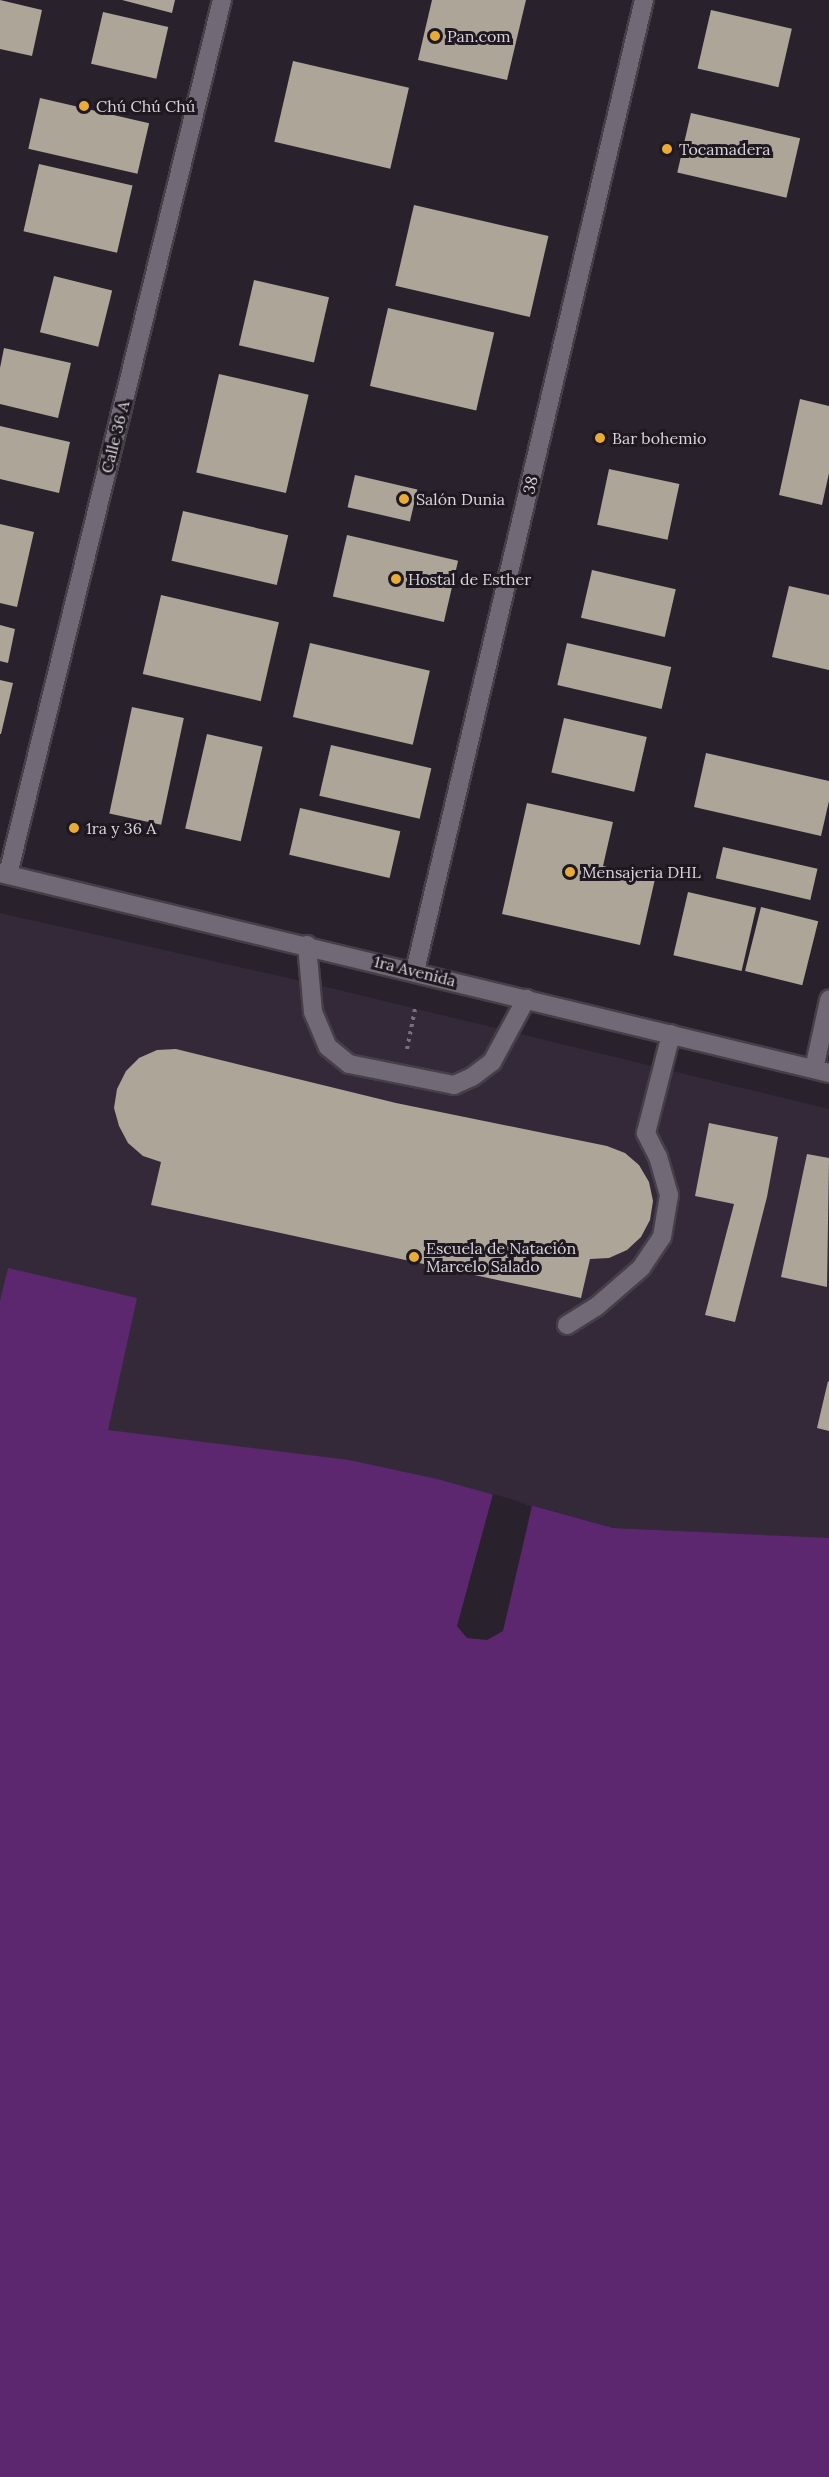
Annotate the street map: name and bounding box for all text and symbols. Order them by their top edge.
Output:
place label: Pan.com [447,26,511,46]
marker: Pan.com [428,29,442,43]
place label: Chú Chú Chú [96,96,195,116]
marker: Chú Chú Chú [77,99,91,113]
place label: Tocamadera [679,139,770,159]
marker: Tocamadera [660,142,674,156]
street label: Calle 36 A [97,399,133,475]
place label: Bar bohemio [612,428,706,448]
marker: Bar bohemio [593,431,607,445]
street label: 38 [519,474,541,496]
place label: Salón Dunia [416,489,505,509]
marker: Salón Dunia [397,492,411,506]
place label: Hostal de Esther [408,569,531,589]
marker: Hostal de Esther [389,572,403,586]
place label: 1ra y 36 A [86,818,156,838]
marker: 1ra y 36 A [67,821,81,835]
place label: Mensajeria DHL [582,862,701,882]
marker: Mensajeria DHL [563,865,577,879]
street label: 1ra Avenida [372,952,458,990]
place label: Escuela de Natación Marcelo Salado [426,1238,576,1276]
marker: Escuela de Natación Marcelo Salado [407,1250,421,1264]

